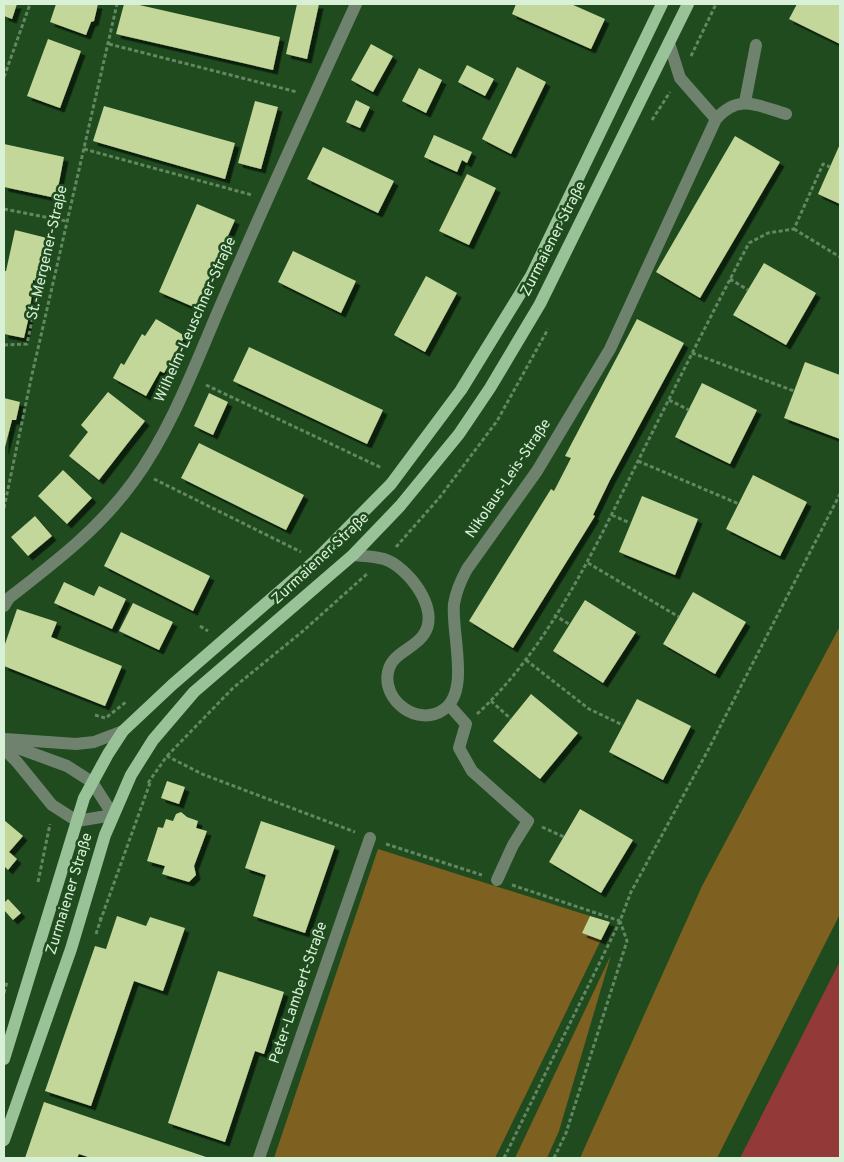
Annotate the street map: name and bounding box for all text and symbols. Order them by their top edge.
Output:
street label: Zurmaiener Straße [517,178,591,300]
street label: St.-Mergener-Straße [23,184,73,322]
street label: Wilhelm-Leuschner-Straße [151,234,241,406]
street label: Nikolaus-Leis-Straße [462,416,556,542]
street label: Zurmaiener Straße [268,509,374,609]
street label: Zurmaiener Straße [42,831,98,957]
street label: Peter-Lambert-Straße [266,919,332,1067]

